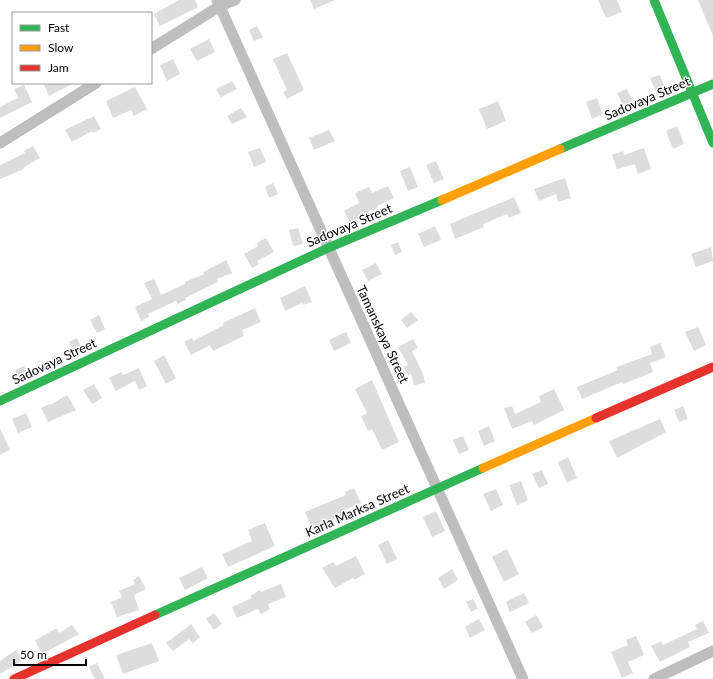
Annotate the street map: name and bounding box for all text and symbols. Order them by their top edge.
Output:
legend [12,12,152,84]
text: Fast [48,20,70,35]
text: Slow [48,40,74,55]
text: Jam [48,60,69,75]
street label: Sadovaya Street [602,73,692,123]
street label: Sadovaya Street [304,200,394,250]
street label: Tamanskaya Street [353,282,413,386]
street label: Sadovaya Street [9,334,99,388]
street label: Karla Marksa Street [303,480,412,540]
scale bar [14,641,86,667]
text: 50 m [20,647,47,662]

